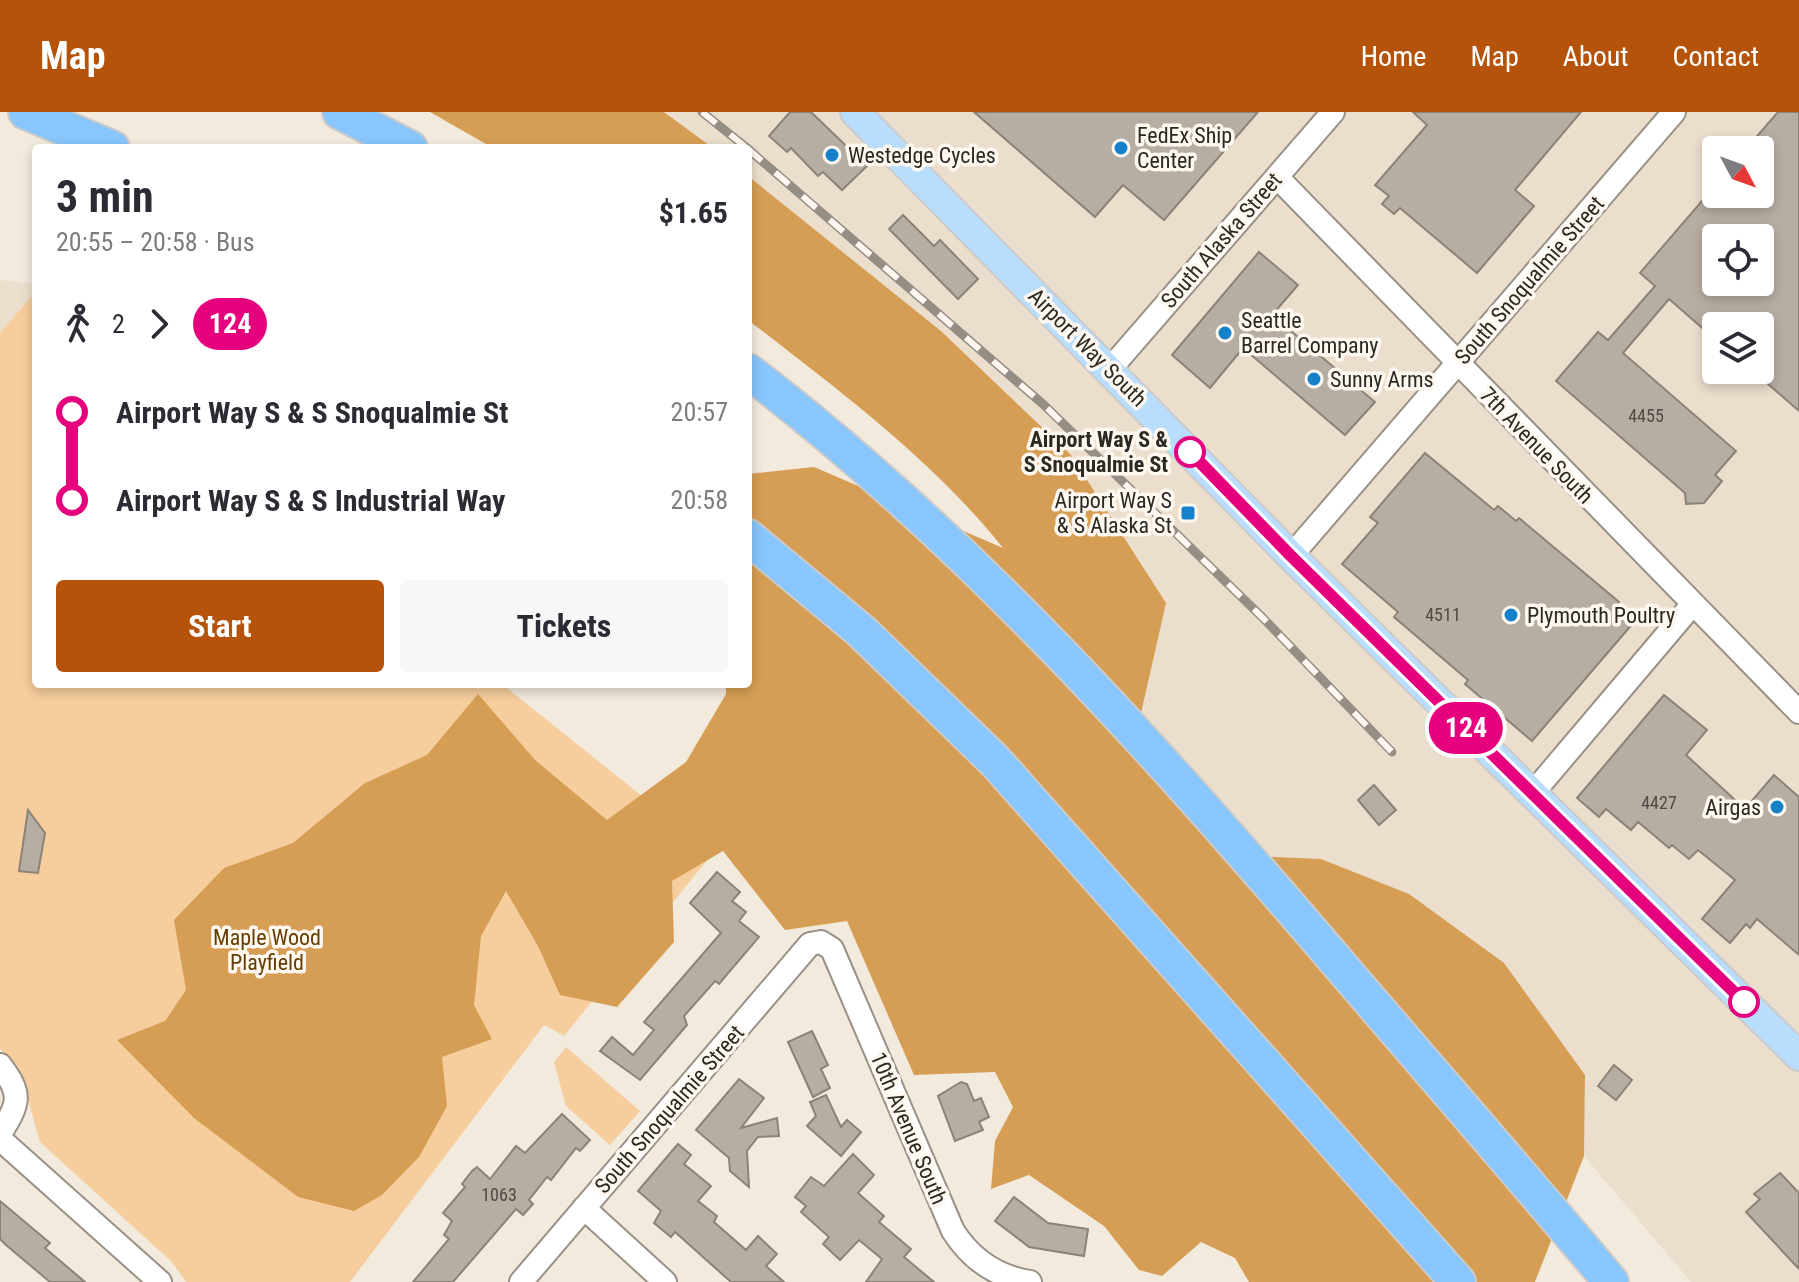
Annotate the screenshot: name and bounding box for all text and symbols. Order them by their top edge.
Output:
text: Map [40,34,106,78]
text: Home [1361,40,1426,73]
text: Map [1470,40,1519,73]
text: About [1563,40,1629,73]
text: Contact [1673,40,1759,73]
place label: FedEx Ship Center [1137,123,1232,173]
north arrow [1702,136,1774,208]
map controls [1702,136,1774,384]
marker: FedEx Ship Center [1112,139,1130,157]
place label: Westedge Cycles [848,143,996,168]
marker: Westedge Cycles [823,146,841,164]
street label: South Alaska Street [1156,168,1287,313]
text: 3 min [56,171,154,223]
street label: South Snoqualmie Street [1450,191,1609,369]
text: $1.65 [659,195,728,230]
button: locate [1702,224,1774,296]
text: 20:55 – 20:58 · Bus [56,227,255,257]
street label: Airport Way South [1024,283,1152,411]
icon: walk [56,302,100,346]
icon: forward [137,302,181,346]
text: 124 [209,307,251,340]
place label: Seattle Barrel Company [1241,308,1378,358]
text: 2 [112,309,125,339]
button: layers [1702,312,1774,384]
marker: Seattle Barrel Company [1216,324,1234,342]
place label: Sunny Arms [1330,367,1434,392]
marker: Sunny Arms [1305,370,1323,388]
street label: 7th Avenue South [1475,382,1598,509]
text: Airport Way S & S Snoqualmie St [116,395,508,430]
text: 20:57 [671,397,728,427]
house number: 4455 [1628,405,1664,426]
place label: Airport Way S & S Snoqualmie St [1024,427,1168,477]
marker: Airport Way S & S Snoqualmie St [1175,437,1205,467]
text: Airport Way S & S Industrial Way [116,483,505,518]
text: 20:58 [671,485,728,515]
place label: Airport Way S & S Alaska St [1054,488,1172,538]
marker: Airport Way S & S Alaska St [1179,504,1197,522]
button: Start [56,580,384,672]
button: Tickets [400,580,728,672]
place label: Plymouth Poultry [1527,603,1675,628]
house number: 4511 [1425,604,1461,625]
marker: Plymouth Poultry [1502,606,1520,624]
line badge: 124 [1420,702,1512,754]
text: 124 [1445,711,1487,744]
house number: 4427 [1641,792,1677,813]
place label: Airgas [1705,795,1761,820]
marker: Airgas [1768,798,1786,816]
park label: Maple Wood Playfield [213,925,321,975]
unlabelled marker [1729,987,1759,1017]
street label: South Snoqualmie Street [590,1020,749,1198]
street label: 10th Avenue South [865,1049,952,1208]
house number: 1063 [481,1184,517,1205]

